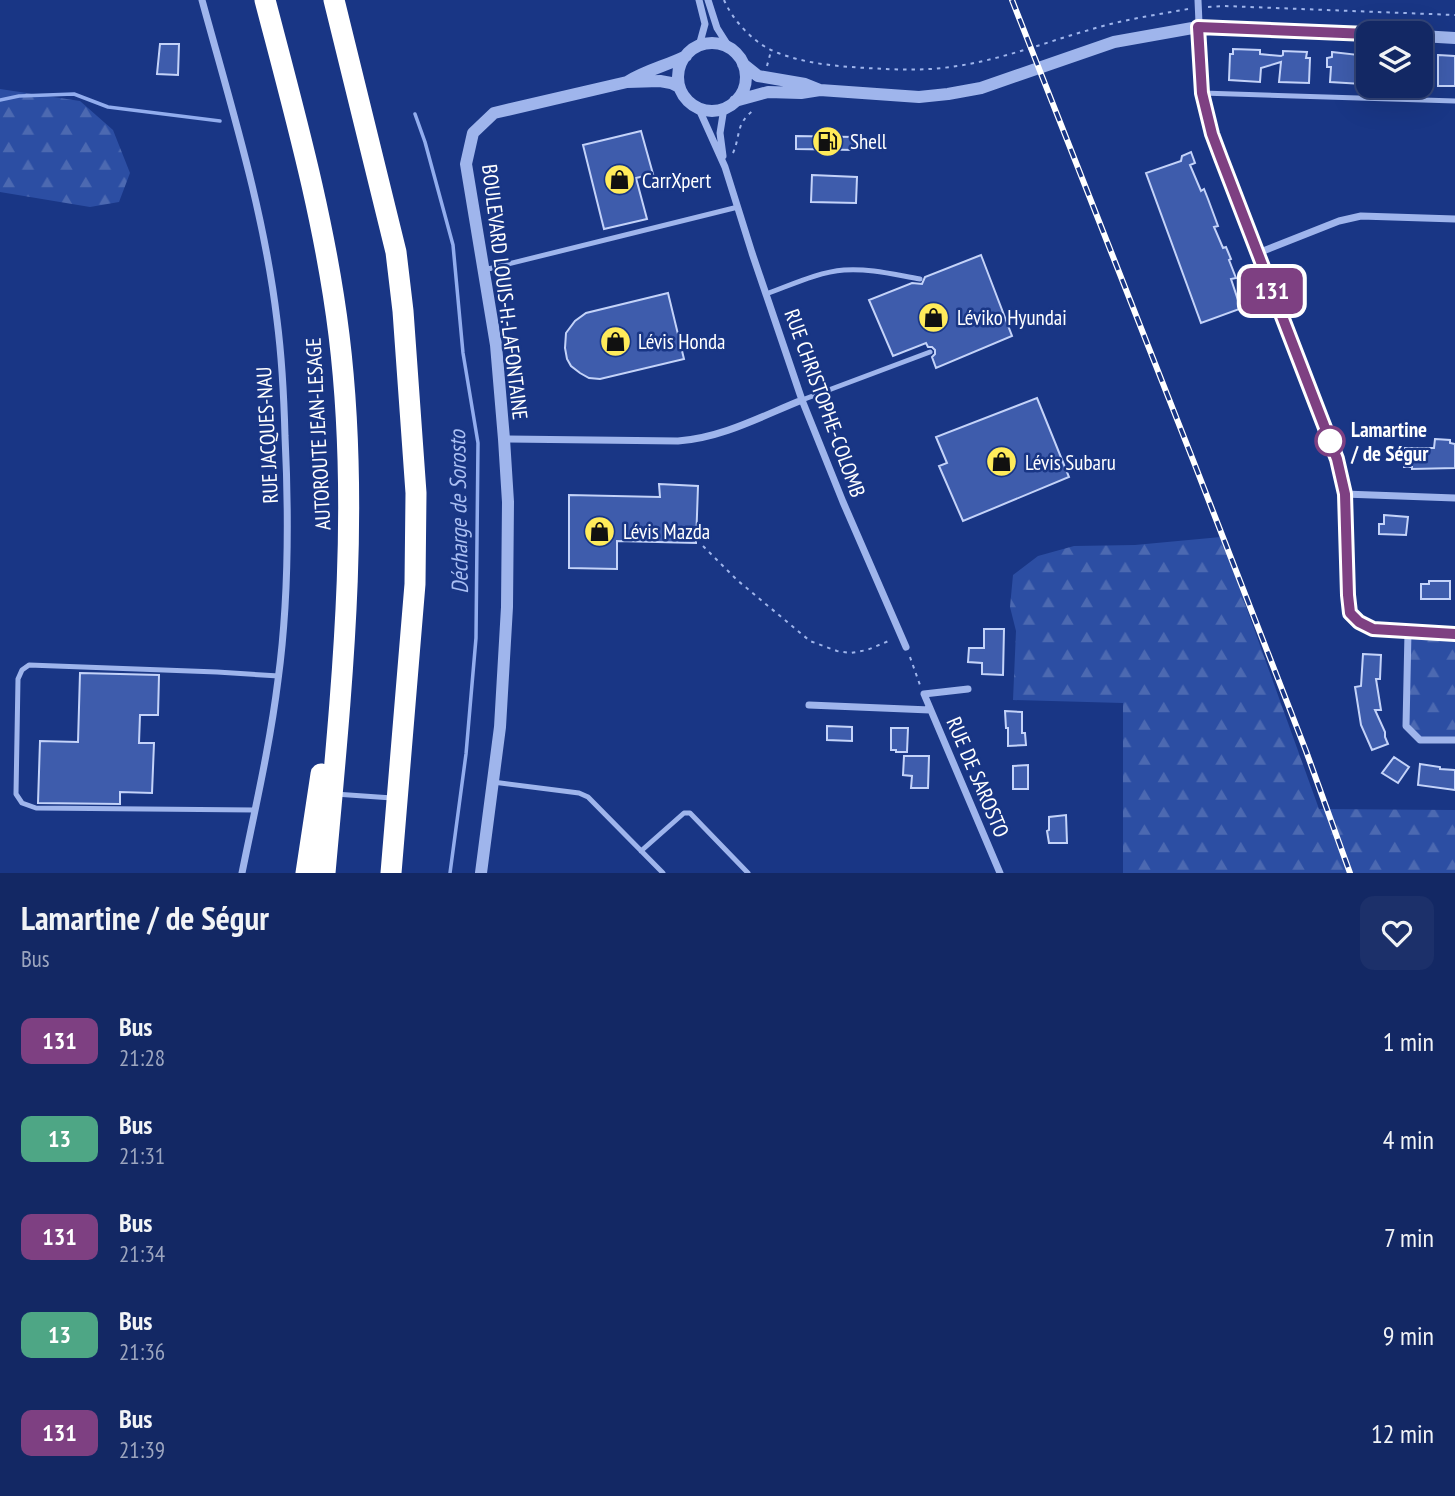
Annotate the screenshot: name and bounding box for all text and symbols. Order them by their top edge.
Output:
map controls [1356,21,1433,98]
button: layers [1356,21,1433,98]
fuel station icon: Shell [810,124,844,158]
place label: Shell [850,128,887,155]
street label: BOULEVARD LOUIS-H.-LAFONTAINE [476,163,534,421]
shop icon: CarrXpert [602,163,636,197]
place label: CarrXpert [642,167,711,194]
line badge: 131 [1232,268,1312,314]
text: 131 [1255,275,1289,306]
shop icon: Léviko Hyundai [917,300,951,334]
place label: Léviko Hyundai [957,304,1067,331]
street label: RUE CHRISTOPHE-COLOMB [778,305,872,501]
shop icon: Lévis Honda [598,324,632,358]
place label: Lévis Honda [638,328,725,355]
street label: AUTOROUTE JEAN-LESAGE [299,337,337,531]
street label: RUE JACQUES-NAU [250,366,284,504]
place label: Lamartine / de Ségur [1350,416,1429,467]
marker: Lamartine / de Ségur [1315,426,1345,456]
water label: Décharge de Sorosto [442,428,474,594]
shop icon: Lévis Subaru [985,445,1019,479]
place label: Lévis Subaru [1025,449,1116,476]
shop icon: Lévis Mazda [583,514,617,548]
place label: Lévis Mazda [623,518,710,545]
street label: RUE DE SAROSTO [941,713,1015,841]
text: Lamartine / de Ségur [21,896,269,939]
button: heart [1360,896,1434,970]
text: Bus [21,944,50,973]
text: Bus [119,1010,152,1043]
text: 131 [42,1025,77,1056]
text: 1 min [1383,1025,1434,1058]
text: 21:28 [119,1043,165,1072]
text: Bus [119,1108,152,1141]
text: 13 [48,1123,71,1154]
text: 4 min [1383,1123,1434,1156]
text: 21:31 [119,1141,165,1170]
text: Bus [119,1206,152,1239]
text: 131 [42,1221,77,1252]
text: 7 min [1384,1221,1434,1254]
text: 21:34 [119,1239,165,1268]
text: Bus [119,1304,152,1337]
text: 13 [48,1319,71,1350]
text: 9 min [1383,1319,1434,1352]
text: 21:36 [119,1337,165,1366]
text: Bus [119,1402,152,1435]
text: 131 [42,1417,77,1448]
text: 12 min [1371,1417,1434,1450]
text: 21:39 [119,1435,165,1464]

